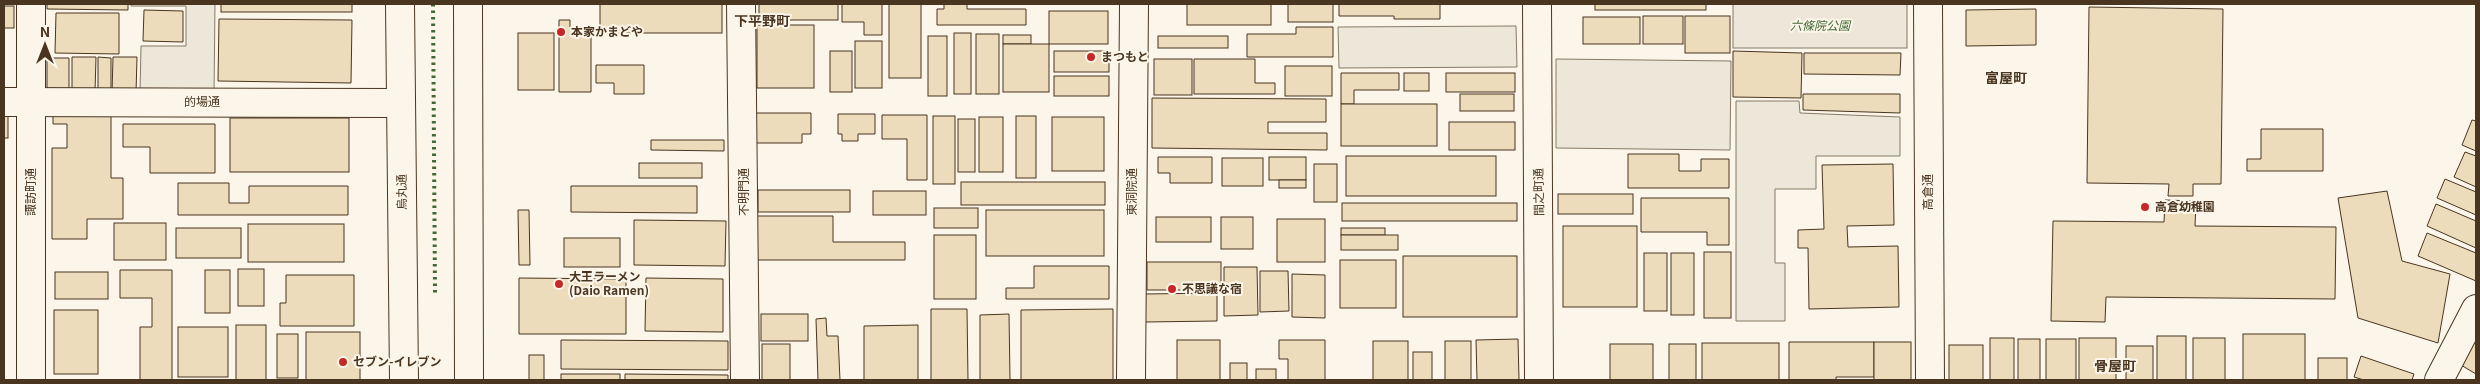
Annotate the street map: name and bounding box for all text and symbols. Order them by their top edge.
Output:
district label: 下平野町 [734,10,790,30]
park label: 六條院公園 [1790,16,1852,33]
north arrow [20,20,70,70]
text: N [40,21,50,41]
place label: 本家かまどや [571,22,643,39]
marker: 本家かまどや [555,26,567,38]
place label: まつもと [1101,47,1149,64]
marker: まつもと [1085,51,1097,63]
district label: 富屋町 [1985,67,2027,87]
street label: 的場通 [184,92,220,109]
street label: 諏訪町通 [21,168,38,216]
street label: 不明門通 [734,168,751,216]
street label: 東洞院通 [1122,168,1139,216]
street label: 間之町通 [1529,168,1546,216]
street label: 烏丸通 [392,174,409,210]
street label: 高倉通 [1918,174,1935,210]
place label: 高倉幼稚園 [2155,197,2215,214]
marker: 高倉幼稚園 [2139,201,2151,213]
place label: 大王ラーメン (Daio Ramen) [569,267,649,298]
marker: 大王ラーメン (Daio Ramen) [553,278,565,290]
place label: 不思議な宿 [1182,279,1242,296]
marker: 不思議な宿 [1166,283,1178,295]
place label: セブン-イレブン [353,352,441,369]
district label: 骨屋町 [2094,355,2136,375]
marker: セブン-イレブン [337,356,349,368]

